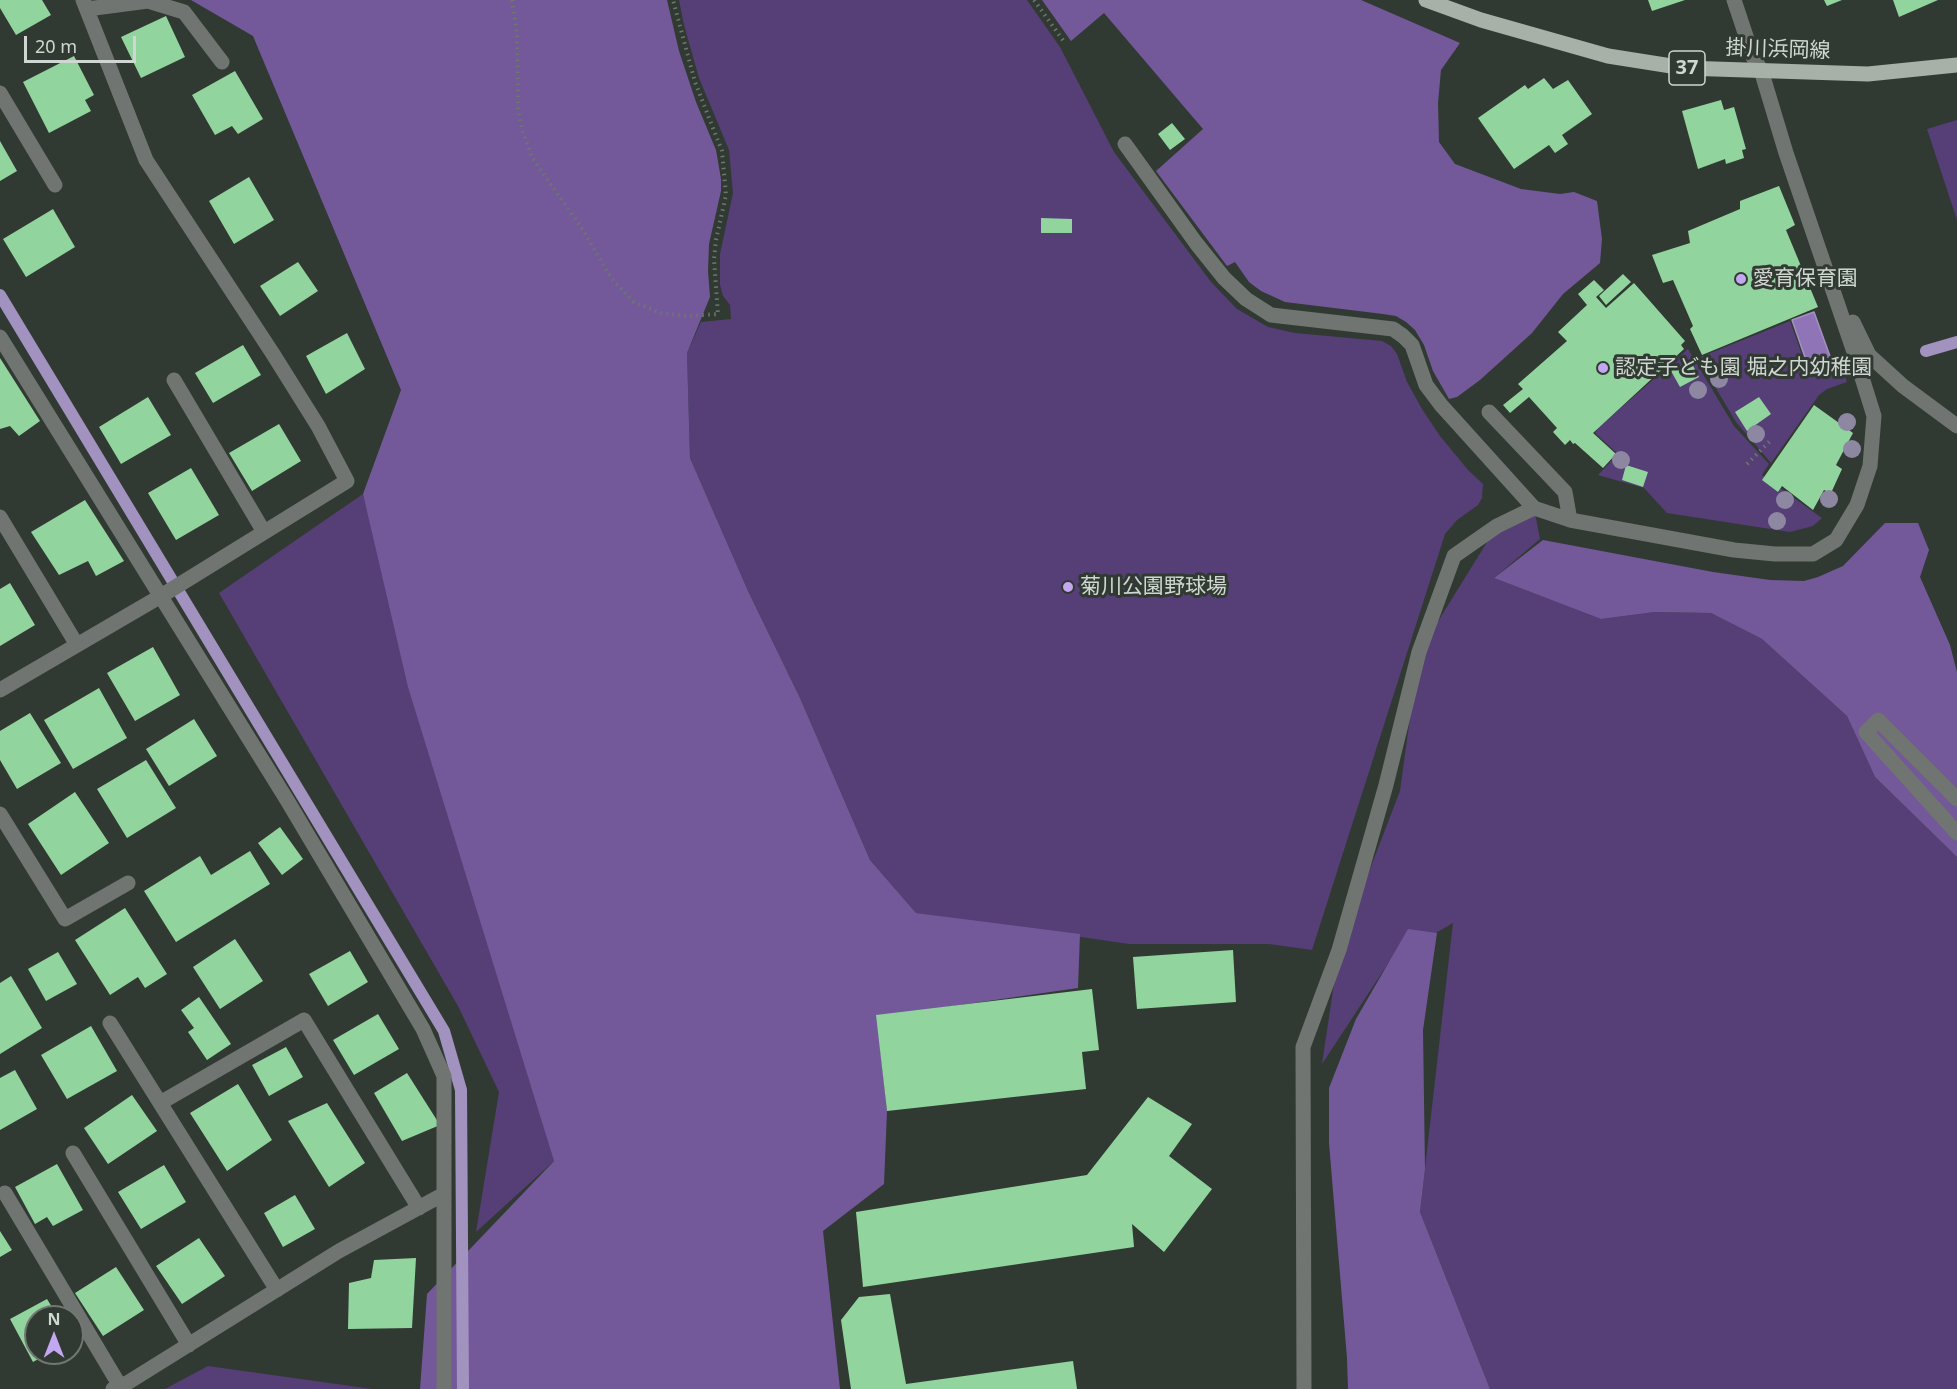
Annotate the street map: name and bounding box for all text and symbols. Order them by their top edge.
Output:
scale bar [27,24,140,62]
text: 20 m [35,34,77,58]
street label: 掛川浜岡線 [1725,36,1831,64]
road number: 37 [1669,51,1705,85]
place label: 愛育保育園 [1753,266,1858,292]
marker: 愛育保育園 [1734,272,1748,286]
place label: 認定子ども園 堀之内幼稚園 [1615,355,1872,381]
marker: 認定子ども園 堀之内幼稚園 [1596,361,1610,375]
place label: 菊川公園野球場 [1080,574,1227,600]
marker: 菊川公園野球場 [1061,580,1075,594]
north arrow [24,1305,84,1365]
text: N [47,1308,61,1330]

